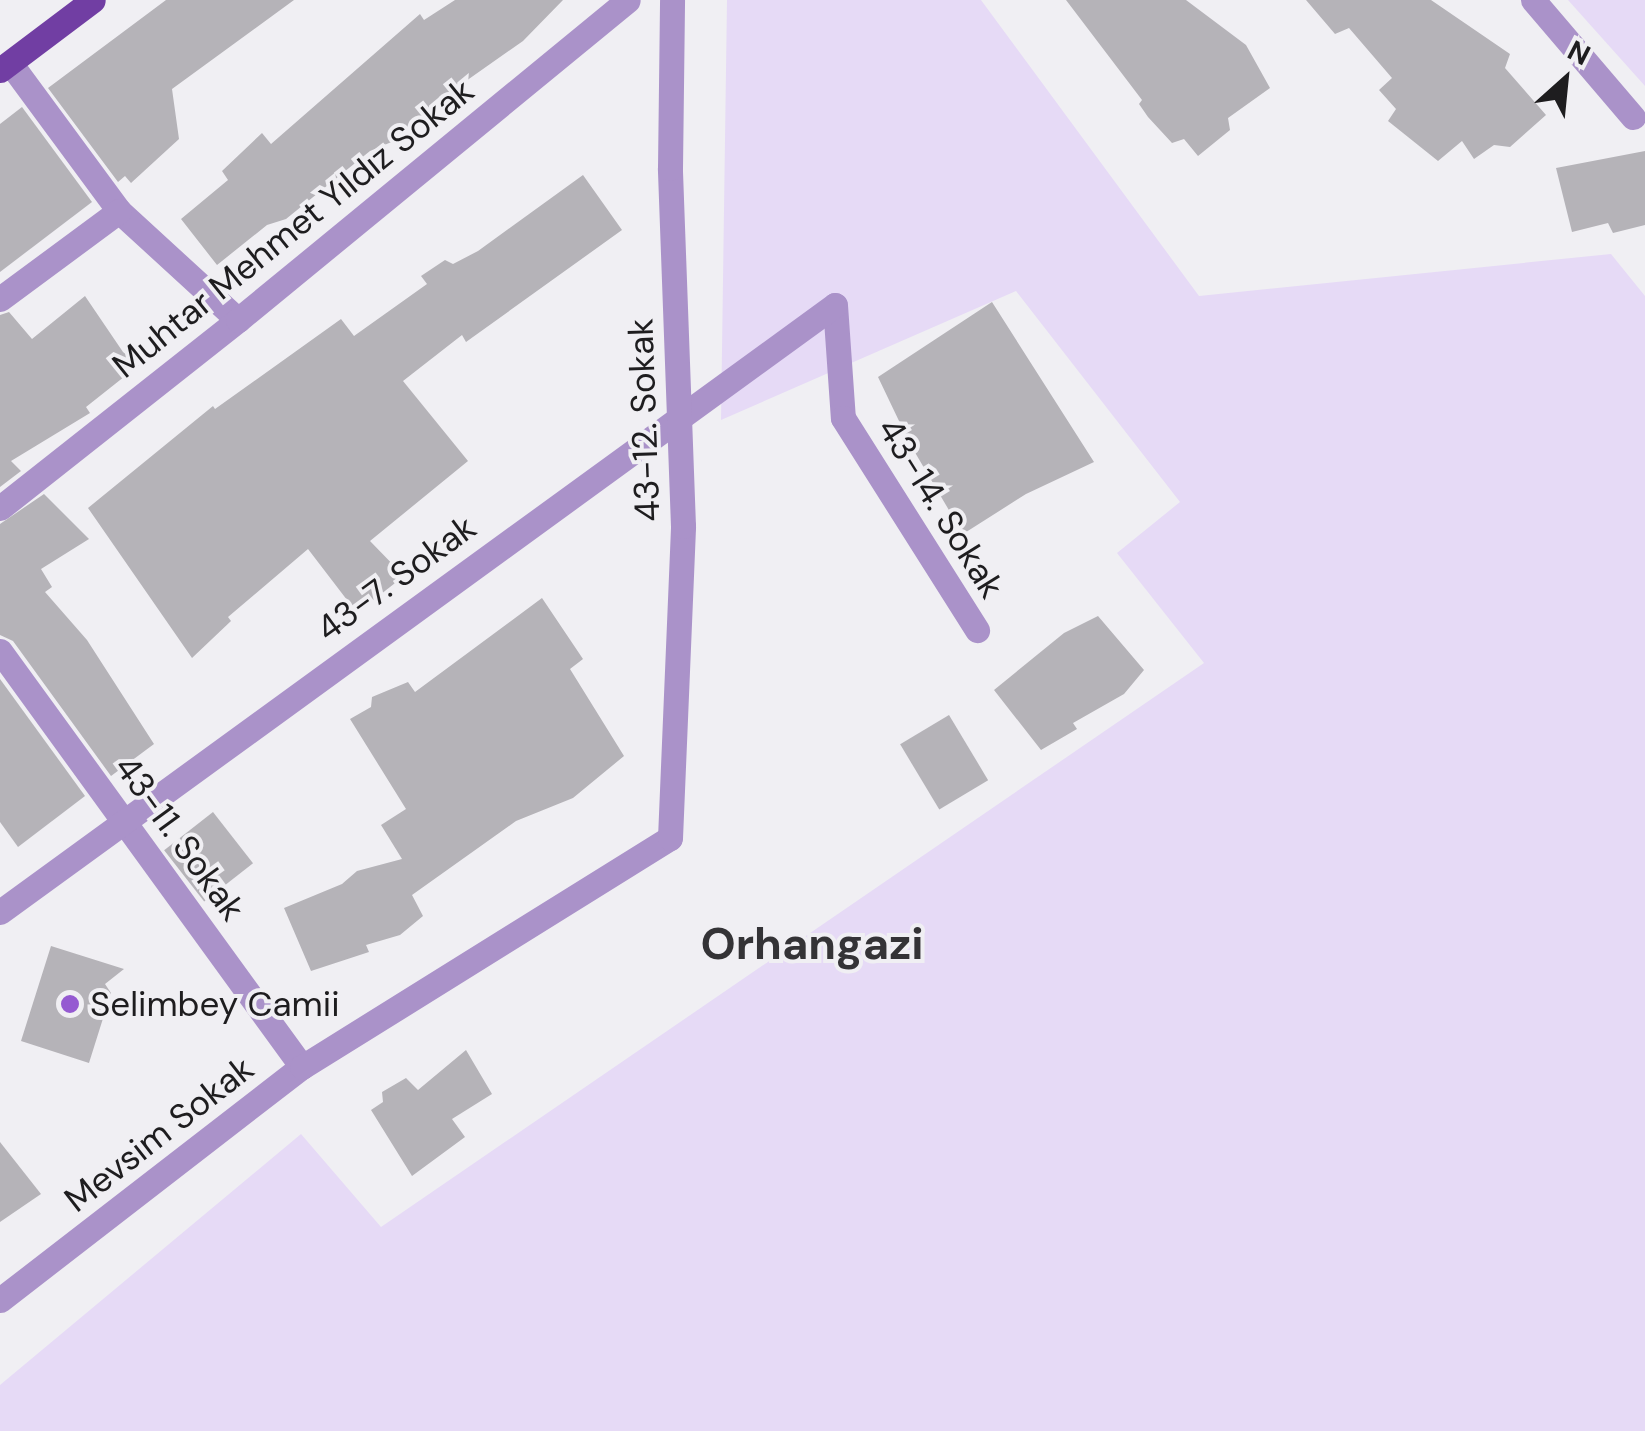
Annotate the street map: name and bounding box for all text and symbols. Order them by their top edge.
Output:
north arrow [1515,30,1615,130]
text: N [1561,32,1596,74]
street label: Muhtar Mehmet Yıldız Sokak [104,69,482,387]
street label: 43-12. Sokak [619,318,669,522]
street label: 43-14. Sokak [869,410,1013,606]
street label: 43-7. Sokak [308,506,484,650]
street label: 43-11. Sokak [106,747,254,929]
district label: Orhangazi [700,917,924,971]
place label: Selimbey Camii [90,983,340,1025]
marker: Selimbey Camii [59,993,81,1015]
street label: Mevsim Sokak [56,1047,262,1221]

